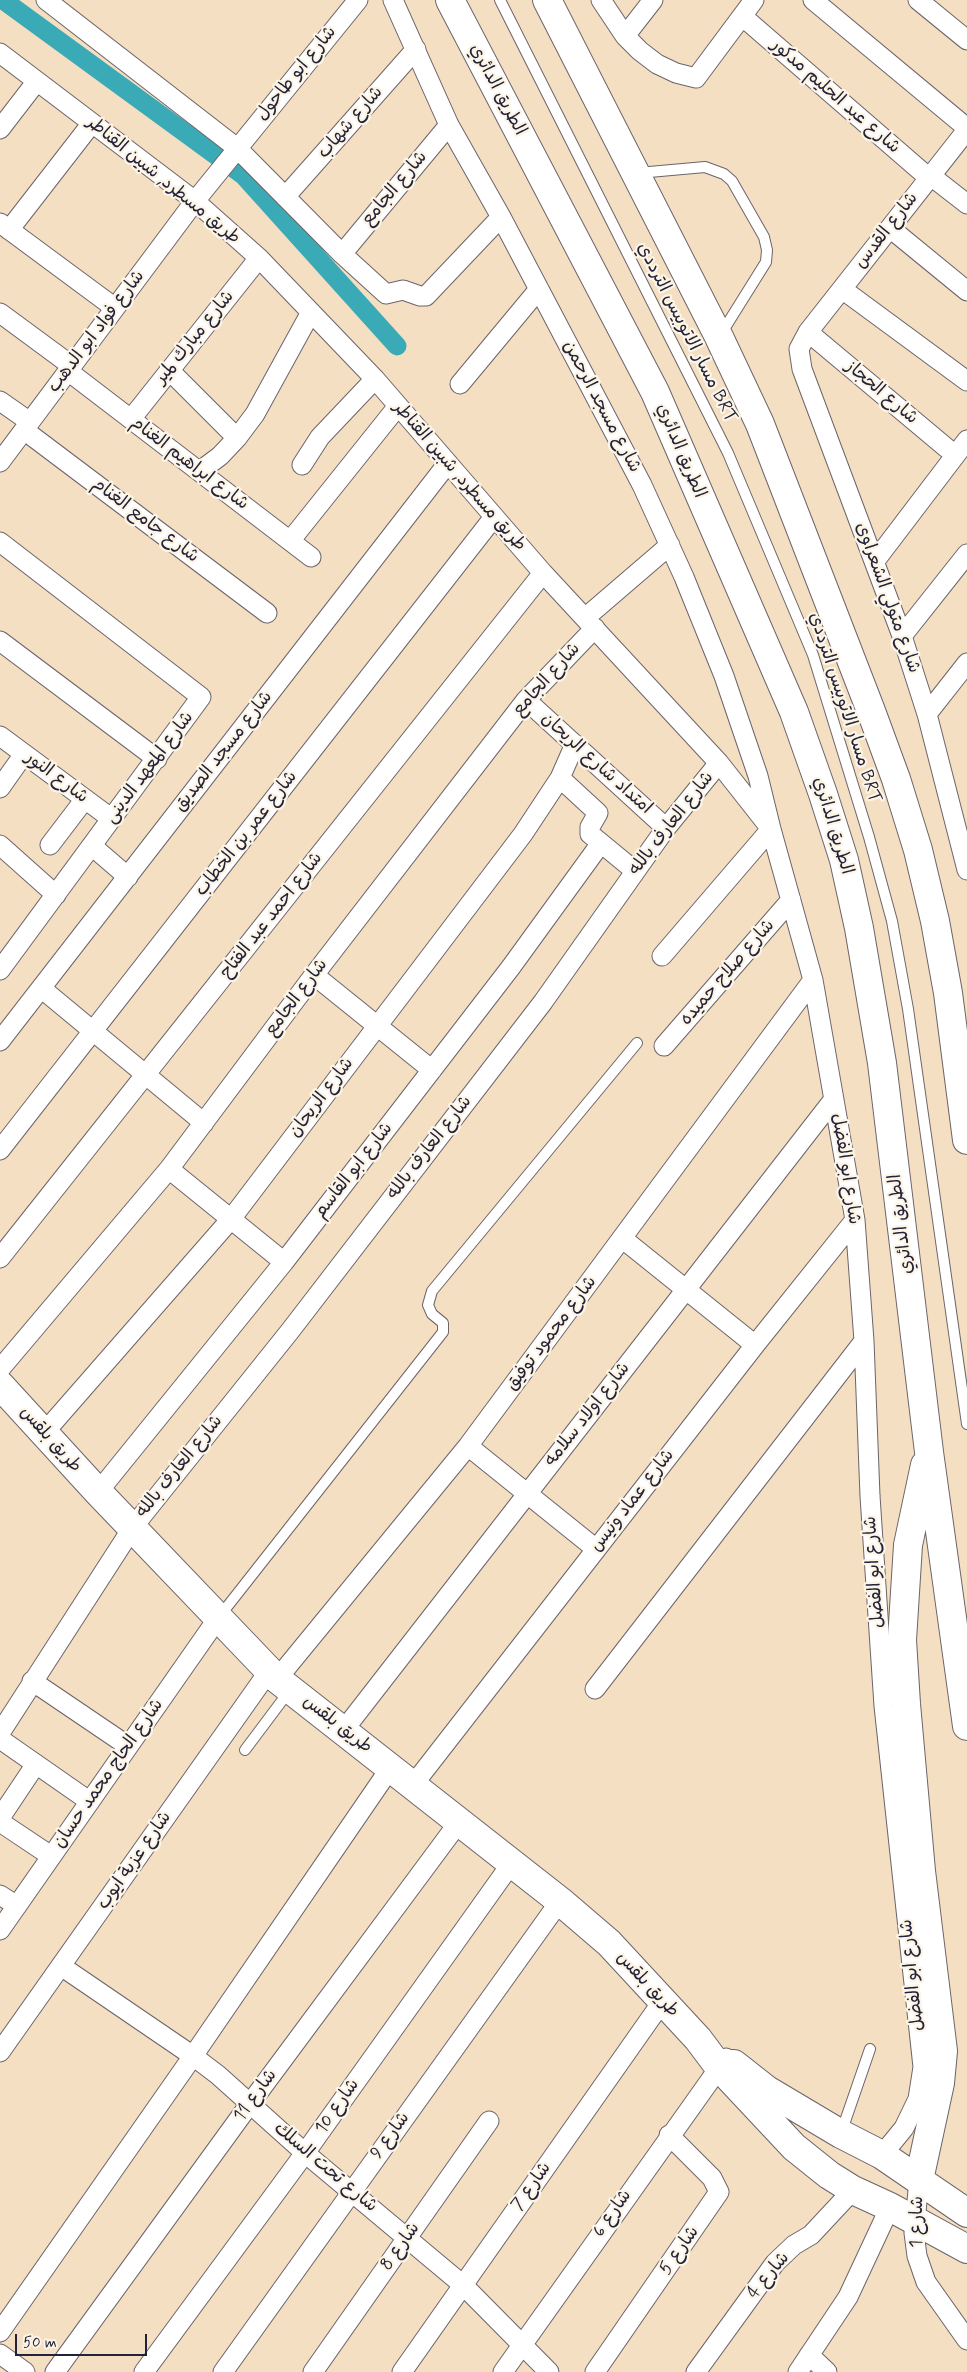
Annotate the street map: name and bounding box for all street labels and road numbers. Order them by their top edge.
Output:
street label: شارع ابو طاحول [252,22,342,126]
street label: شارع عبد الحليم مدكور [766,35,904,159]
street label: الطريق الدائري [464,41,530,139]
street label: شارع شهاب [314,82,388,164]
street label: طريق مسطرد, شبين القناطر [82,112,244,250]
street label: شارع الجامع [357,147,433,231]
street label: شارع القدس [851,189,923,273]
street label: مسار الاتوبيس الترددي BRT [631,239,741,427]
street label: شارع فواد ابو الدهب [44,266,150,398]
street label: شارع مبارك لمير [151,287,239,389]
street label: شارع مسجد الرحمن [557,337,645,477]
street label: شارع الحجاز [840,356,922,430]
street label: طريق مسطرد, شبين القناطر [388,398,530,556]
street label: الطريق الدائري [650,401,710,501]
street label: شارع ابراهيم الغنام [126,413,252,515]
street label: شارع جامع الغنام [87,474,203,568]
street label: شارع متولي الشعراوى [850,520,924,676]
street label: مسار الاتوبيس الترددي BRT [803,610,885,806]
street label: شارع الجامع [508,639,586,721]
street label: شارع مسجد الصديق [170,687,278,817]
street label: شارع المعهد الدينى [101,708,199,828]
street label: امتداد شارع الريحان [536,708,656,820]
street label: شارع النور [20,747,92,809]
street label: شارع عمر بن الخطاب [191,767,303,901]
street label: شارع العارف بالله [625,768,719,880]
street label: الطريق الدائري [807,775,857,877]
street label: شارع احمد عبد الفتاح [216,849,328,983]
street label: شارع صلاح حميده [676,916,780,1030]
street label: شارع الجامع [261,955,333,1041]
street label: شارع الريحان [285,1054,359,1142]
street label: شارع العارف بالله [383,1092,477,1204]
street label: شارع ابو الفضل [826,1112,864,1226]
street label: شارع ابو القاسم [310,1119,398,1223]
street label: الطريق الدائري [885,1173,919,1275]
street label: شارع محمود توفيق [502,1272,602,1396]
street label: شارع اولاد سلامه [541,1359,635,1471]
street label: طريق بلقس [14,1402,86,1478]
street label: شارع العارف بالله [132,1411,228,1523]
street label: شارع عماد ونيس [586,1445,680,1557]
street label: شارع ابو الفضل [860,1515,890,1629]
street label: طريق بلقس [298,1691,376,1759]
street label: شارع الحاج محمد حسان [49,1695,169,1853]
street label: شارع عزبة ايوب [93,1808,177,1914]
street label: شارع ابو الفضل [896,1918,930,2032]
street label: طريق بلقس [611,1948,683,2022]
street label: شارع 11 [230,2066,282,2126]
street label: شارع 10 [311,2075,365,2139]
street label: شارع 9 [367,2108,415,2164]
street label: شارع تحت السلك [269,2118,381,2218]
street label: شارع 7 [507,2158,557,2216]
street label: شارع 6 [589,2186,637,2242]
street label: شارع 1 [907,2196,929,2248]
street label: شارع 8 [377,2219,425,2275]
street label: شارع 5 [655,2222,705,2280]
street label: شارع 4 [743,2248,795,2304]

